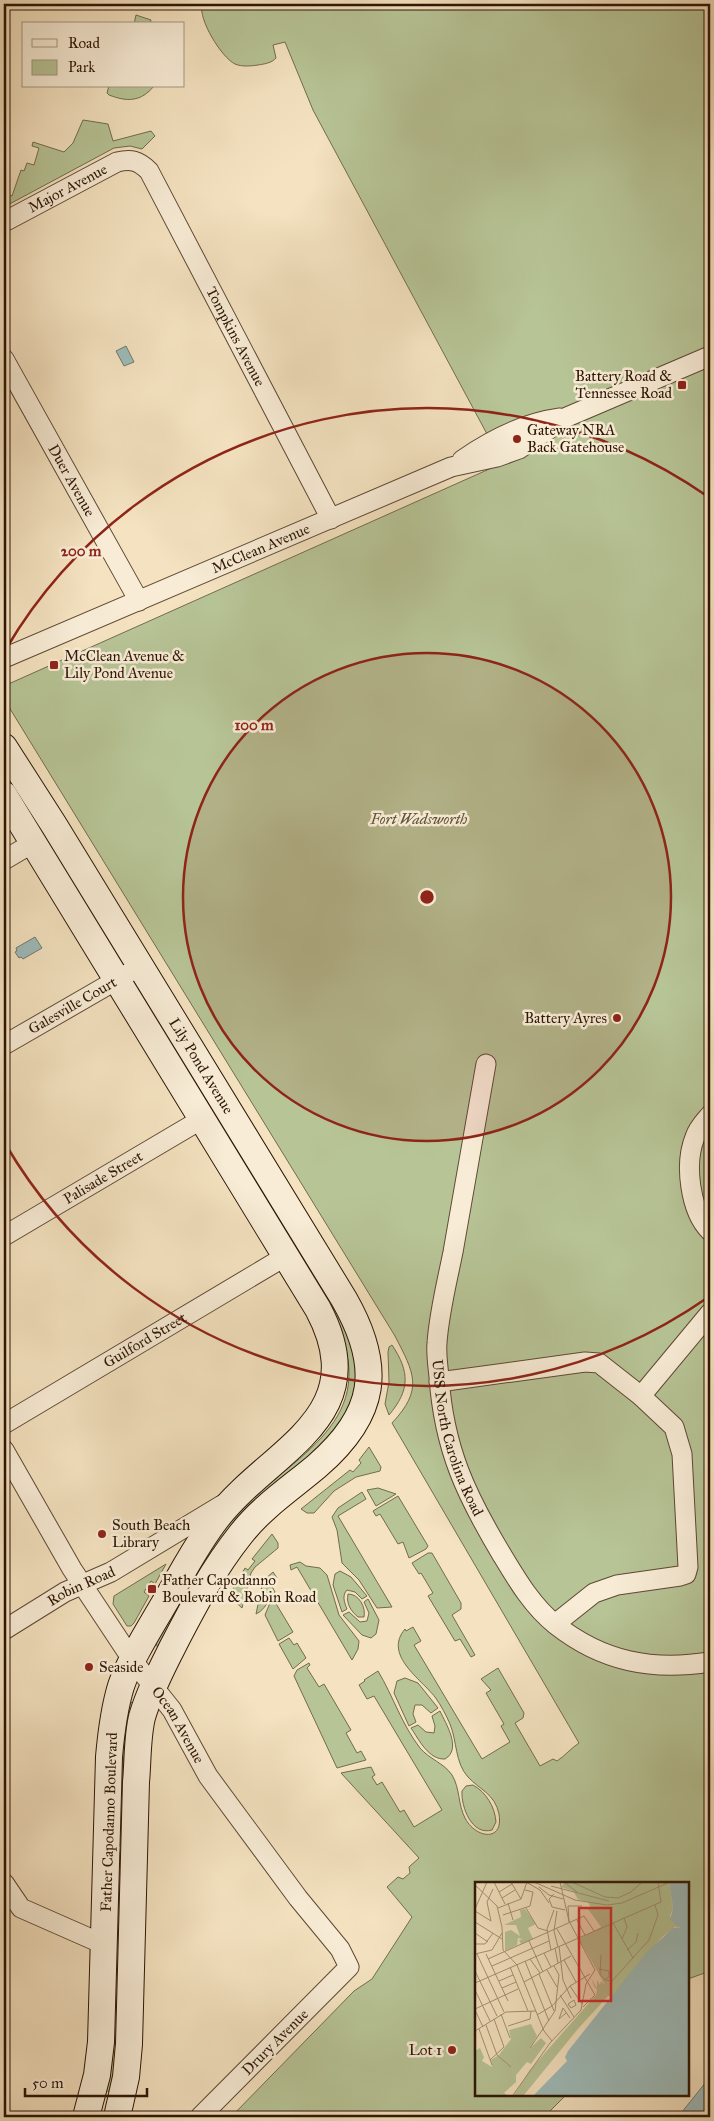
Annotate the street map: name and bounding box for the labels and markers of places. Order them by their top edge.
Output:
place label: Battery Road & Tennessee Road [575,367,672,402]
marker: Battery Road & Tennessee Road [676,379,688,391]
place label: Gateway NRA Back Gatehouse [527,421,624,456]
marker: Gateway NRA Back Gatehouse [511,433,523,445]
place label: McClean Avenue & Lily Pond Avenue [64,647,185,682]
marker: McClean Avenue & Lily Pond Avenue [48,659,60,671]
centre of rings [418,888,436,906]
place label: Battery Ayres [524,1009,607,1027]
marker: Battery Ayres [611,1012,623,1024]
place label: South Beach Library [112,1516,191,1551]
marker: South Beach Library [96,1528,108,1540]
place label: Father Capodanno Boulevard & Robin Road [162,1571,317,1606]
marker: Father Capodanno Boulevard & Robin Road [146,1583,158,1595]
place label: Seaside [99,1658,144,1676]
marker: Seaside [83,1661,95,1673]
place label: Lot 1 [409,2041,442,2059]
marker: Lot 1 [446,2044,458,2056]

